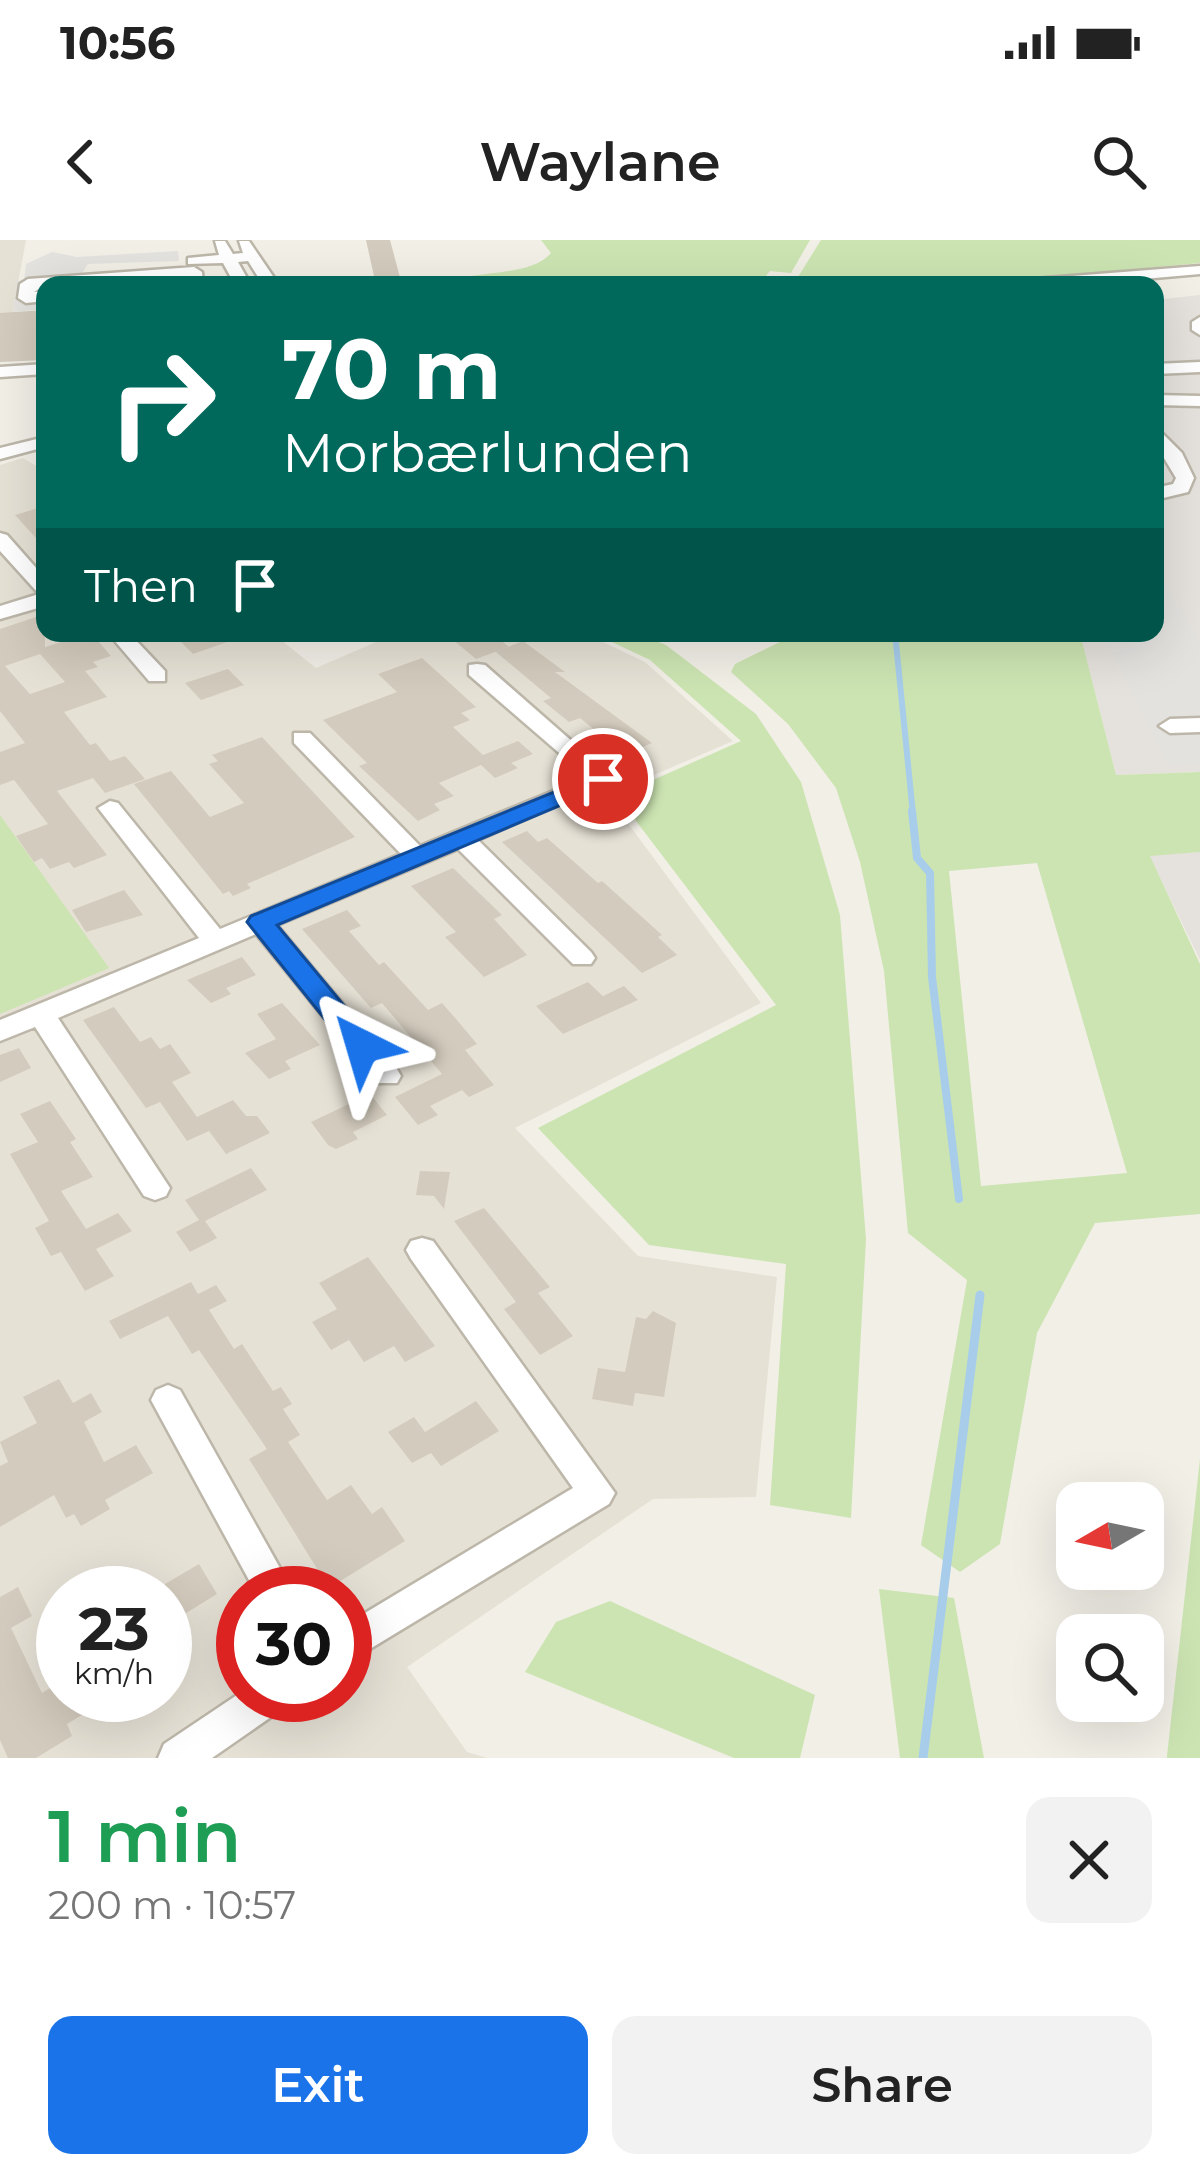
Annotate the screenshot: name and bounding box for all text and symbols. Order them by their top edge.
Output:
text: 10:56 [60,15,175,70]
icon: back [48,129,114,195]
text: Waylane [479,129,721,195]
icon: search [1086,129,1152,195]
text: 70 m [282,318,501,420]
icon: right [84,324,240,480]
text: Morbærlunden [282,420,693,486]
icon: arrive [222,552,288,618]
text: Then [84,558,198,613]
pin [552,728,654,830]
icon: arrive [570,746,636,812]
position arrow [299,983,425,1109]
north arrow [1056,1482,1164,1590]
map controls [1056,1482,1164,1722]
speed limit sign: 30 [216,1566,372,1722]
text: 23 [79,1592,149,1665]
button: search [1056,1614,1164,1722]
text: km/h [74,1655,154,1692]
text: 1 min [48,1792,241,1880]
button: close [1026,1797,1152,1923]
text: 200 m · 10:57 [48,1881,296,1929]
button: Exit [48,2016,588,2154]
button: Share [612,2016,1152,2154]

